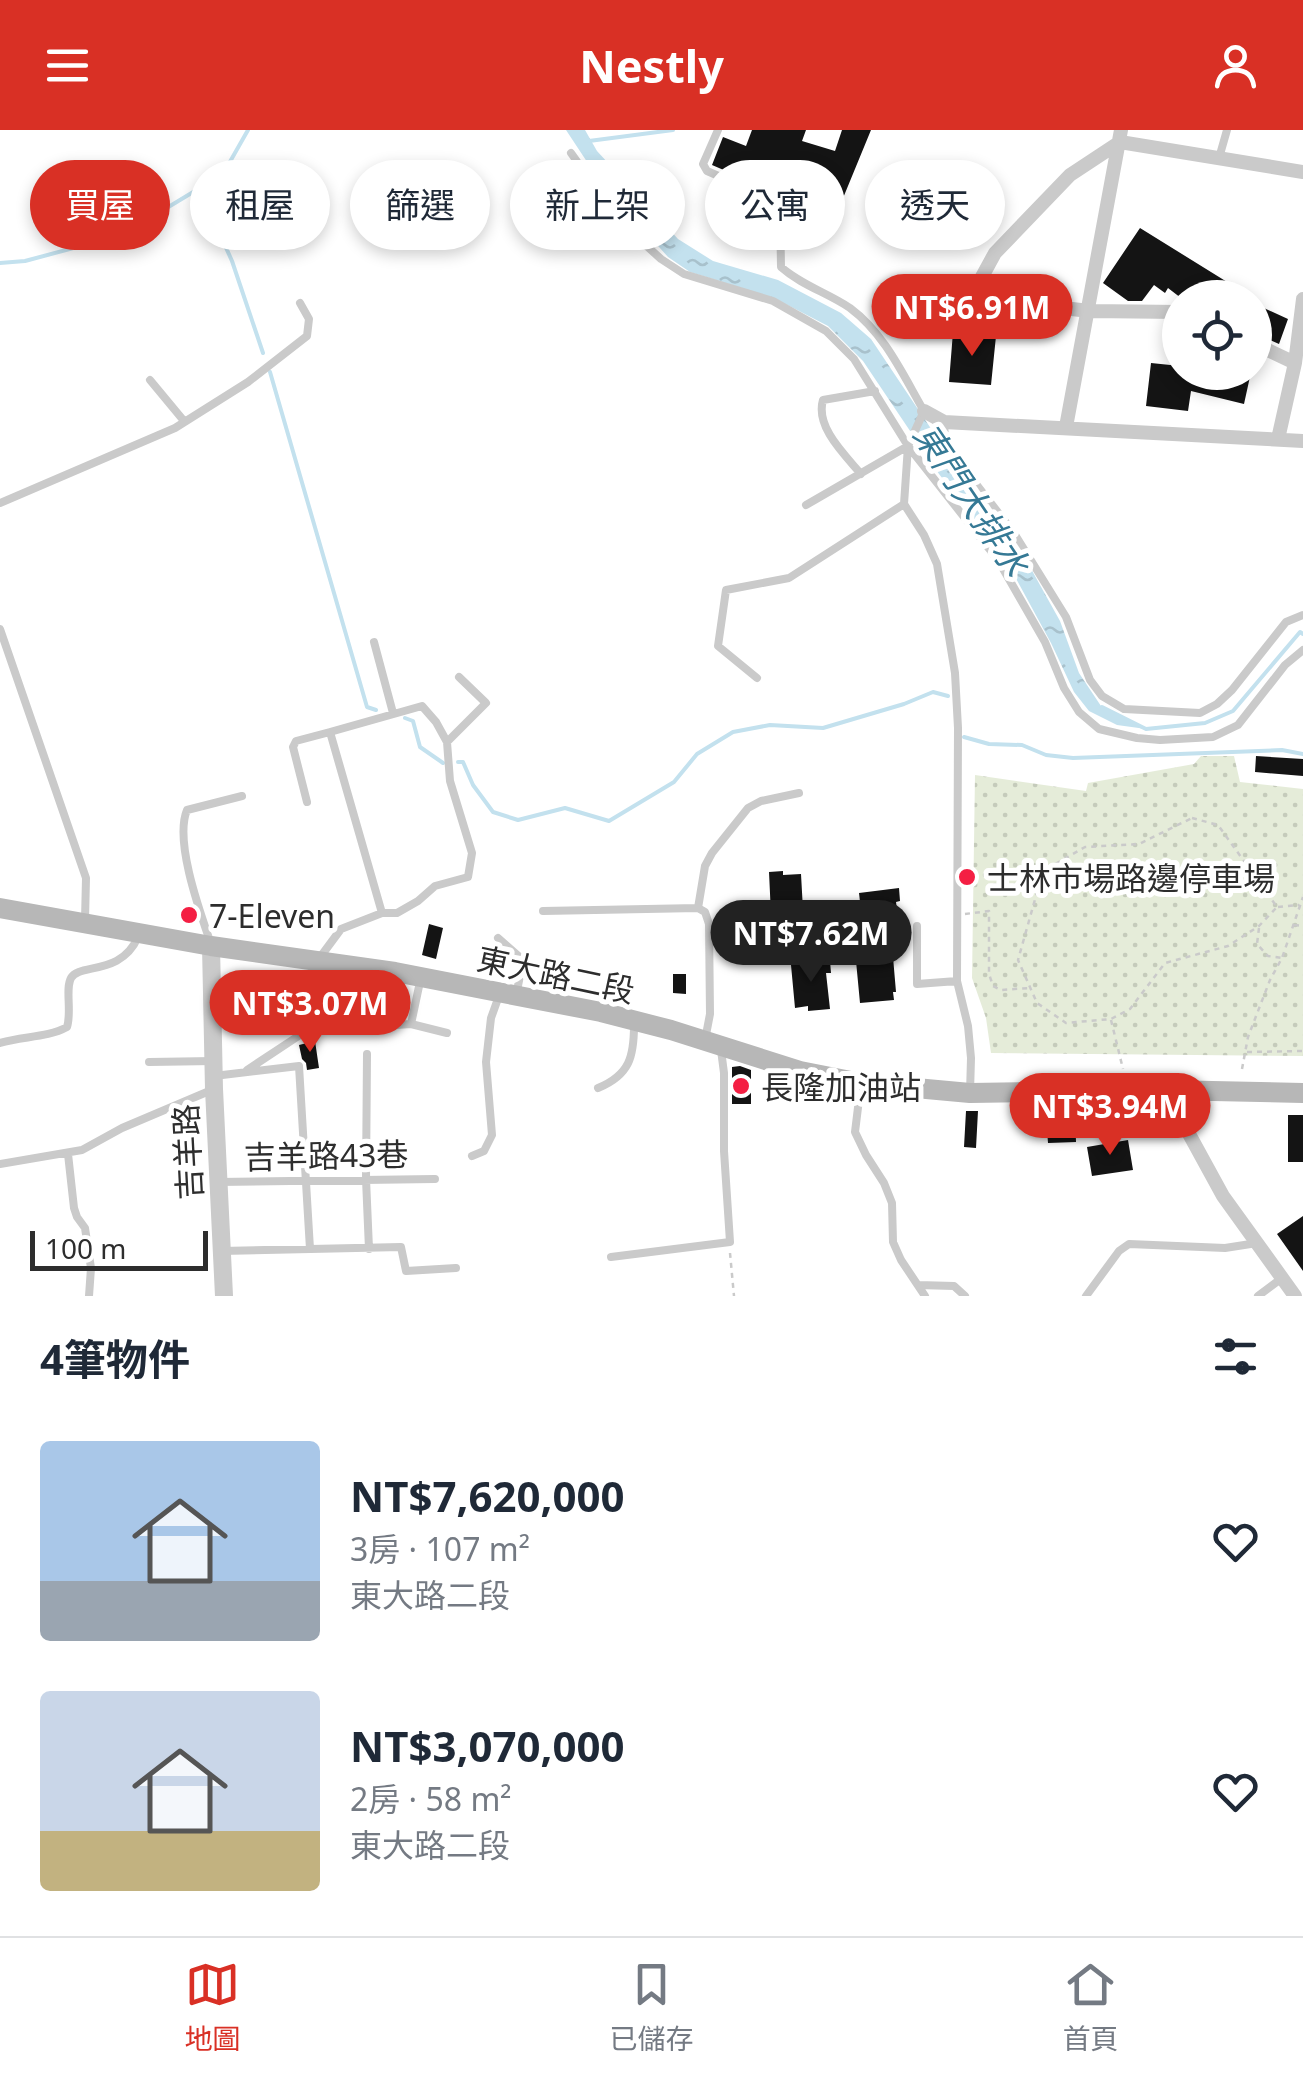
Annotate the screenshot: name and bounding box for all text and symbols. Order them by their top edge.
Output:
text: Nestly [579,35,724,96]
icon: menu [40,38,95,93]
icon: person [1208,38,1263,93]
chip: 買屋 [30,160,170,250]
chip: 租屋 [190,160,330,250]
chip: 篩選 [350,160,490,250]
chip: 新上架 [510,160,685,250]
chip: 公寓 [705,160,845,250]
chip: 透天 [865,160,1005,250]
pin: NT$6.91M [869,274,1075,359]
map controls [1162,280,1272,390]
button: locate [1162,280,1272,390]
text: NT$6.91M [894,285,1050,328]
water label: 東門大排水 [904,413,1042,586]
place label: 士林市場路邊停車場 [987,856,1275,899]
marker: 士林市場路邊停車場 [956,866,978,888]
place label: 7-Eleven [209,894,335,937]
pin: NT$7.62M [708,900,914,985]
marker: 7-Eleven [178,904,200,926]
text: NT$7.62M [733,911,889,954]
street label: 東大路二段 [473,936,639,1012]
pin: NT$3.07M [207,970,413,1055]
text: NT$3.07M [232,981,388,1024]
place label: 長隆加油站 [761,1065,921,1108]
pin: NT$3.94M [1007,1073,1213,1158]
marker: 長隆加油站 [730,1075,752,1097]
text: NT$3.94M [1032,1084,1188,1127]
street label: 吉羊路 [163,1103,211,1201]
street label: 吉羊路43巷 [243,1132,409,1178]
scale bar [30,1226,208,1270]
text: 100 m [45,1229,127,1267]
icon: filters [1208,1329,1263,1384]
text: 4筆物件 [40,1330,190,1387]
text: NT$7,620,000 [350,1467,625,1524]
icon: home [120,1481,240,1601]
icon: heart [1208,1514,1263,1569]
text: 3房 · 107 m² [350,1527,530,1570]
text: 東大路二段 [350,1573,510,1616]
text: NT$3,070,000 [350,1717,625,1774]
icon: home [120,1731,240,1851]
icon: heart [1208,1764,1263,1819]
text: 2房 · 58 m² [350,1777,512,1820]
text: 東大路二段 [350,1823,510,1866]
tab: 地圖 [184,1957,241,2057]
tab: 已儲存 [609,1957,694,2057]
tab: 首頁 [1062,1957,1119,2057]

